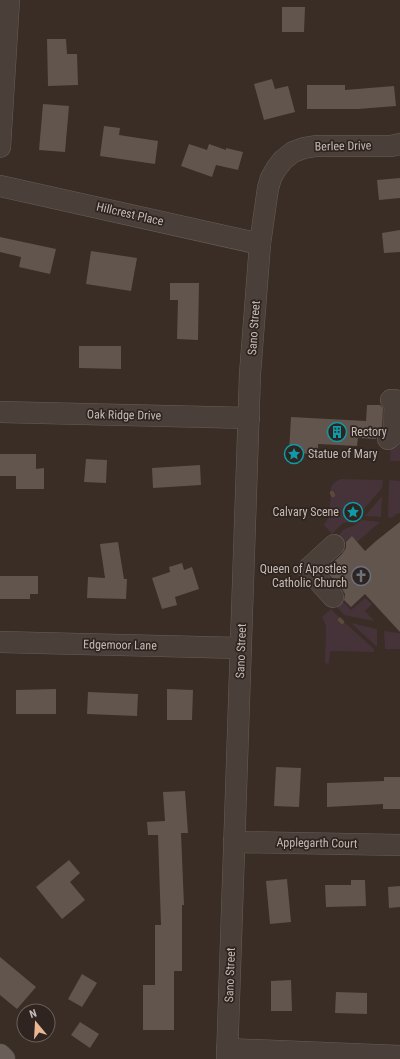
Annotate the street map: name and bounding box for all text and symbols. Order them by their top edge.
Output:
street label: Berlee Drive [315,139,372,153]
street label: Hillcrest Place [95,199,165,229]
street label: Sano Street [245,300,263,356]
street label: Oak Ridge Drive [87,407,162,423]
building icon: Rectory [326,421,348,443]
place label: Rectory [351,425,387,439]
place icon: Statue of Mary [283,443,305,465]
place label: Statue of Mary [308,447,377,461]
place icon: Calvary Scene [342,501,364,523]
place label: Calvary Scene [273,505,339,519]
place label: Queen of Apostles Catholic Church [260,562,347,590]
church icon: Queen of Apostles Catholic Church [350,565,372,587]
street label: Sano Street [233,623,249,679]
street label: Edgemoor Lane [83,637,157,653]
street label: Applegarth Court [276,835,358,851]
street label: Sano Street [222,947,238,1003]
north arrow [16,1003,56,1043]
text: N [28,1007,39,1021]

